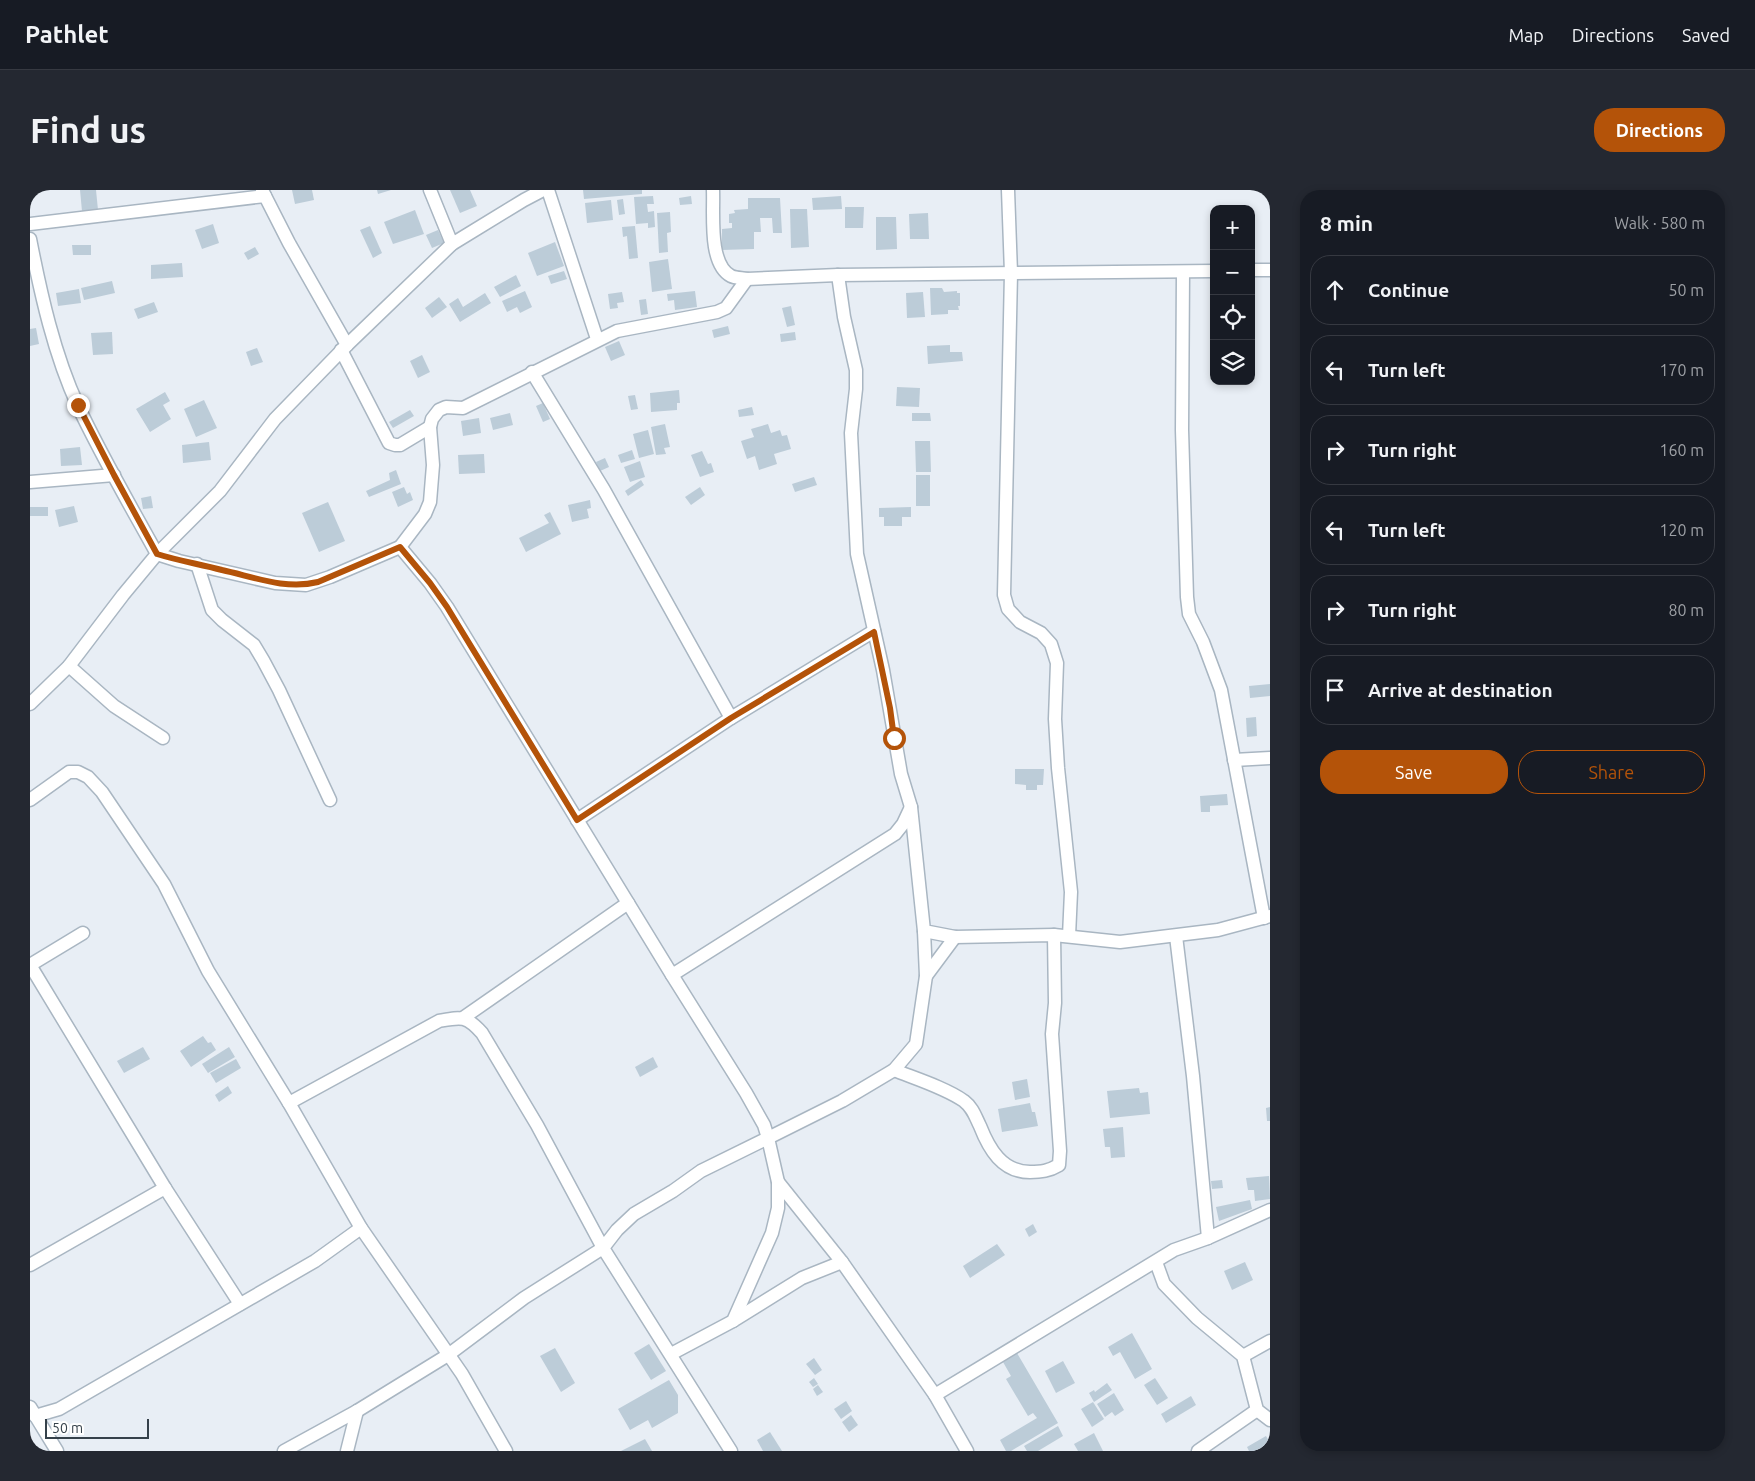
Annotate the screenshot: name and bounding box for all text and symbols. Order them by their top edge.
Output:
text: Pathlet [25,21,109,48]
text: Map [1508,25,1544,45]
text: Directions [1572,25,1654,45]
text: Saved [1682,25,1730,45]
button: Directions [1594,108,1725,152]
text: Find us [30,110,146,150]
map controls [1210,205,1255,385]
button: + [1210,205,1255,250]
text: 8 min [1320,211,1373,235]
text: Walk · 580 m [1614,214,1705,232]
button: − [1210,250,1255,295]
icon: ahead [1321,276,1349,304]
text: Continue [1368,279,1449,301]
text: 50 m [1668,281,1704,299]
button: locate [1210,295,1255,340]
button: layers [1210,340,1255,385]
icon: left [1321,356,1349,384]
text: Turn left [1368,359,1446,381]
text: 170 m [1659,361,1704,379]
route end [67,394,90,417]
icon: right [1321,436,1349,464]
text: Turn right [1368,439,1456,461]
text: 160 m [1659,441,1704,459]
icon: left [1321,516,1349,544]
text: Turn left [1368,519,1446,541]
text: 120 m [1659,521,1704,539]
icon: right [1321,596,1349,624]
text: Turn right [1368,599,1456,621]
text: 80 m [1668,601,1704,619]
icon: arrive [1321,676,1349,704]
text: Arrive at destination [1368,679,1553,701]
route start [883,727,906,750]
button: Save [1320,750,1508,794]
button: Share [1518,750,1705,794]
scale bar [45,1416,149,1439]
text: 50 m [52,1420,83,1436]

